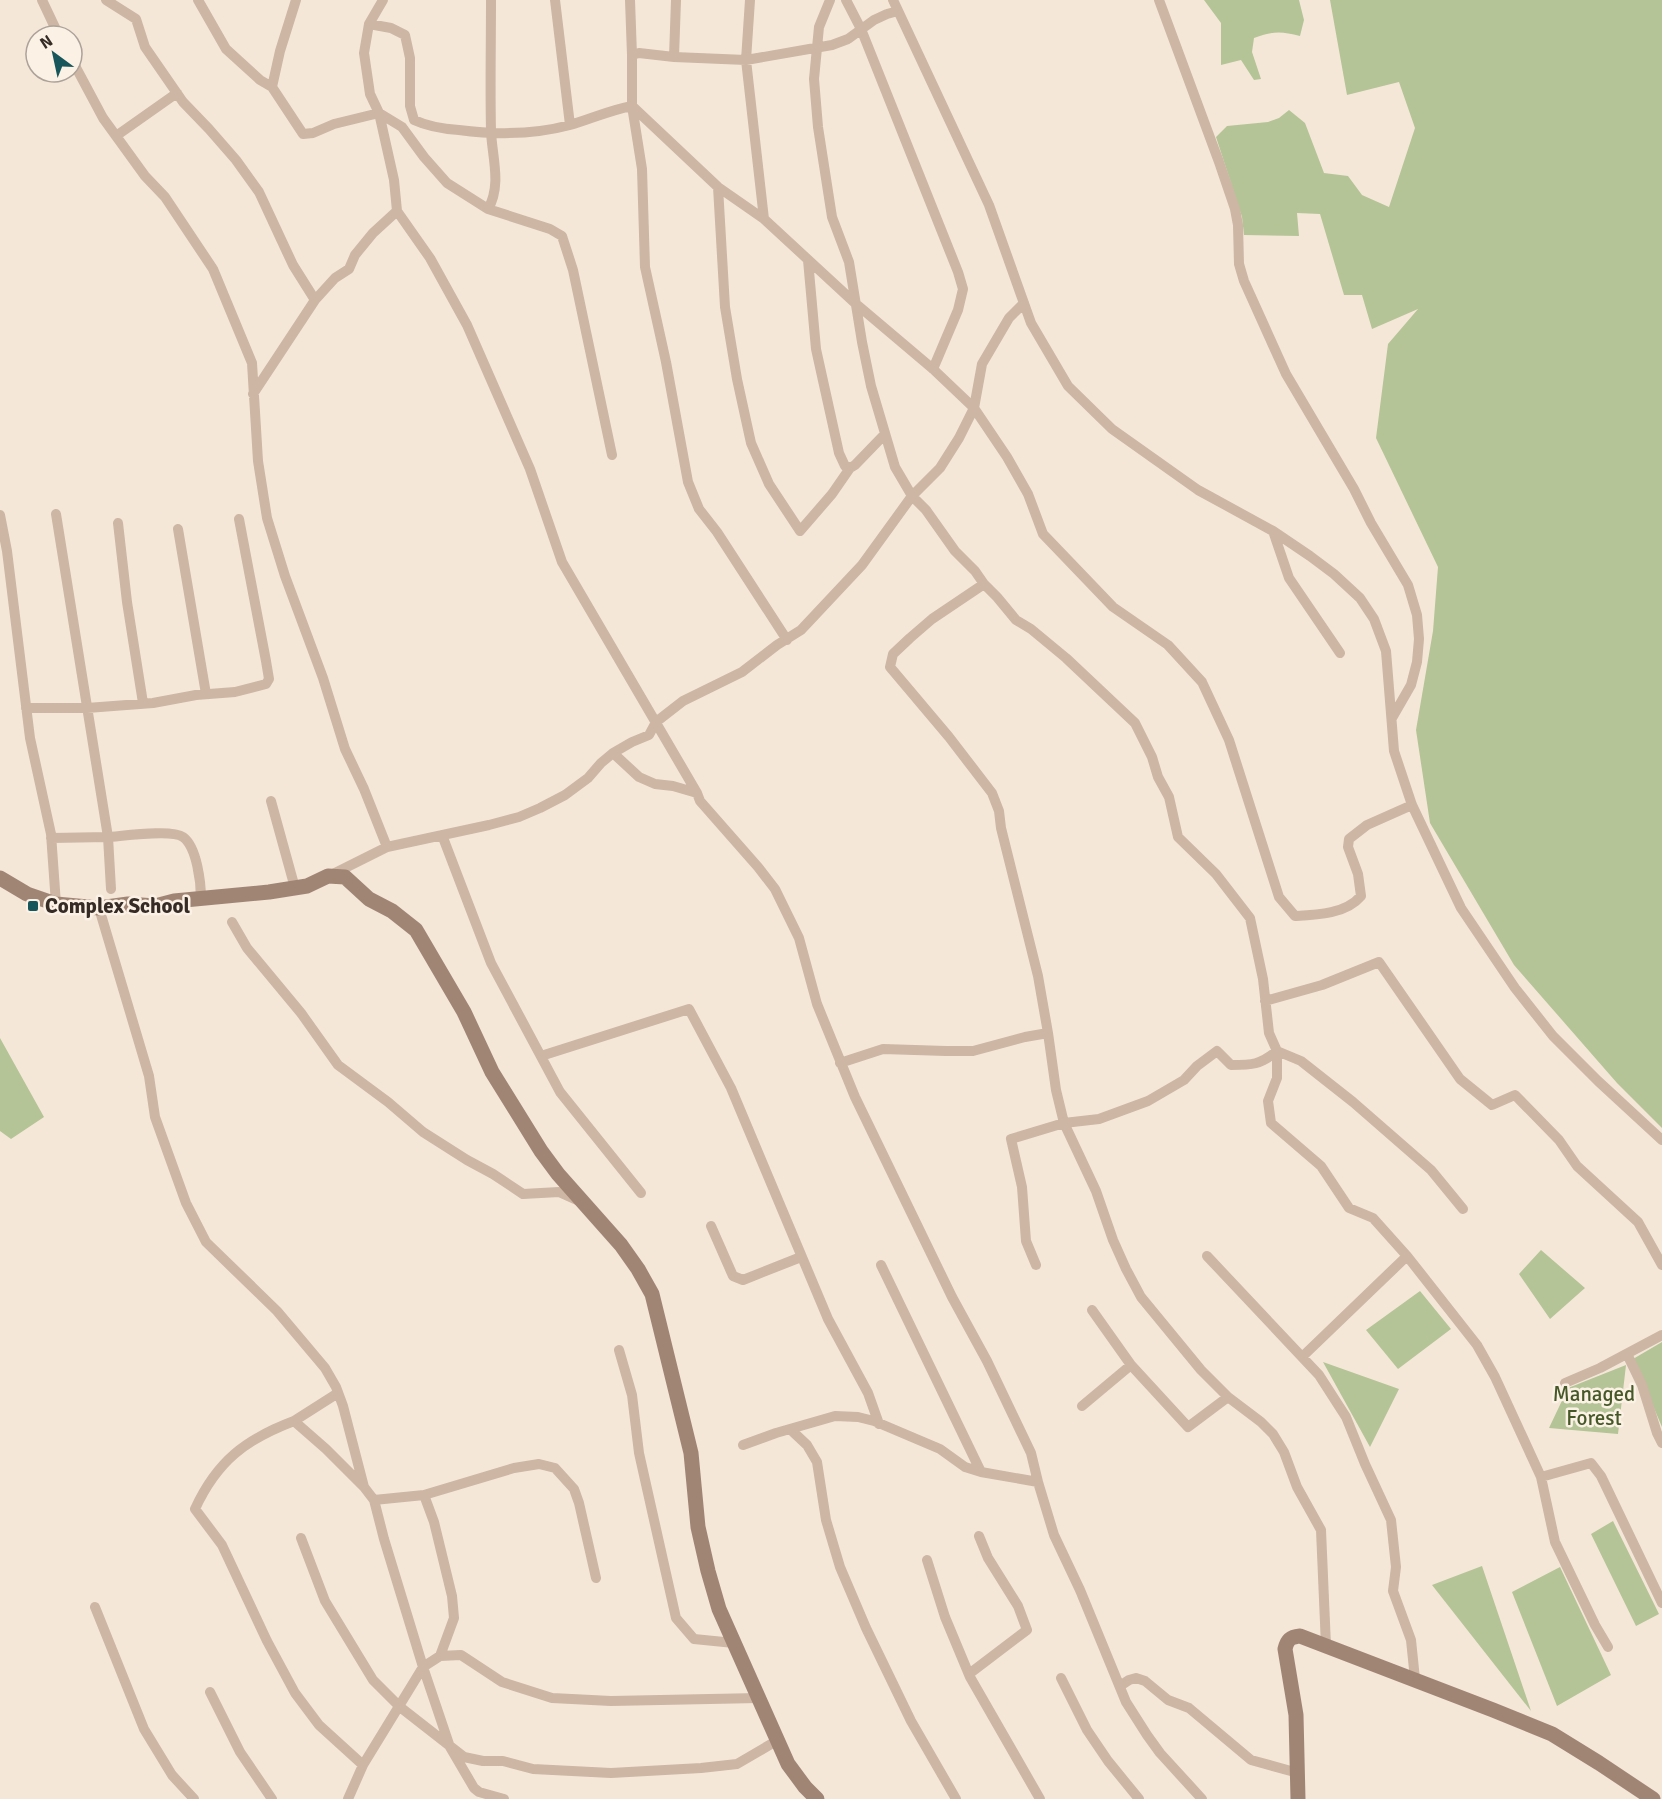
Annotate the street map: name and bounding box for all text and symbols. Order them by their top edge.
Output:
north arrow [24,24,84,84]
text: N [36,31,56,54]
place label: Complex School [45,893,190,919]
marker: Complex School [26,899,40,913]
park label: Managed Forest [1553,1381,1635,1431]

